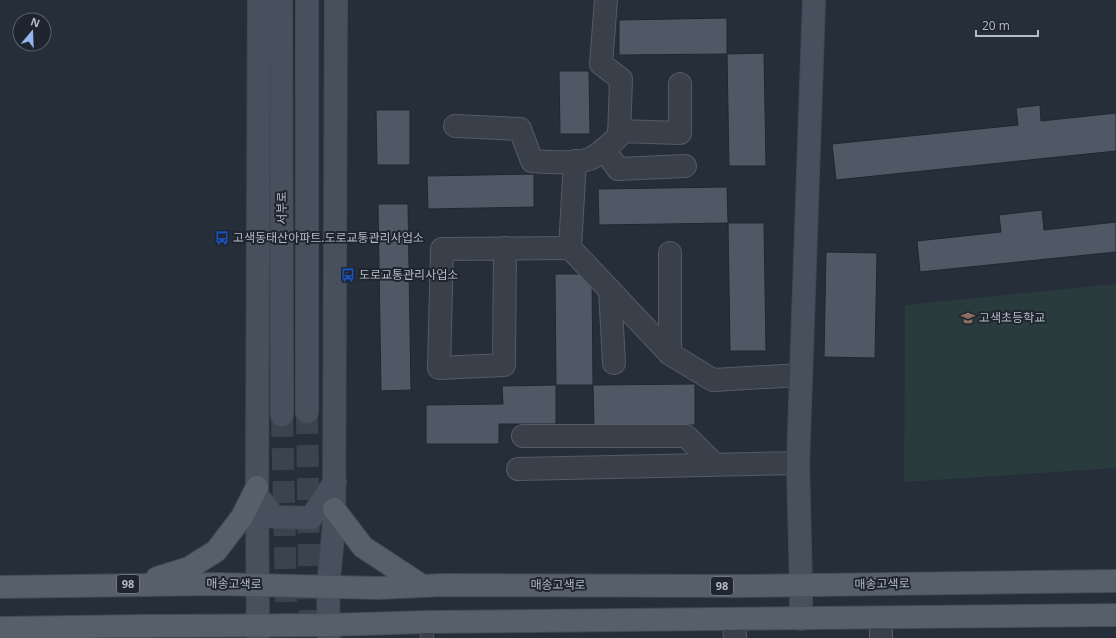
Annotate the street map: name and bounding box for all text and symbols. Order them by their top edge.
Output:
north arrow [12,12,52,52]
scale bar [976,12,1038,38]
text: N [29,14,42,31]
text: 20 m [982,17,1010,34]
street label: 서부로 [273,191,290,225]
place label: 고색동태산아파트.도로교통관리사업소 [233,229,424,246]
bus stop icon: 고색동태산아파트.도로교통관리사업소 [214,230,230,246]
place label: 도로교통관리사업소 [359,266,458,283]
bus stop icon: 도로교통관리사업소 [340,267,356,283]
place label: 고색초등학교 [979,309,1045,326]
school or university icon: 고색초등학교 [960,310,976,326]
road number: 98 [117,575,139,593]
street label: 매송고색로 [206,575,262,592]
street label: 매송고색로 [854,575,910,592]
street label: 매송고색로 [530,576,586,593]
road number: 98 [711,577,733,595]

